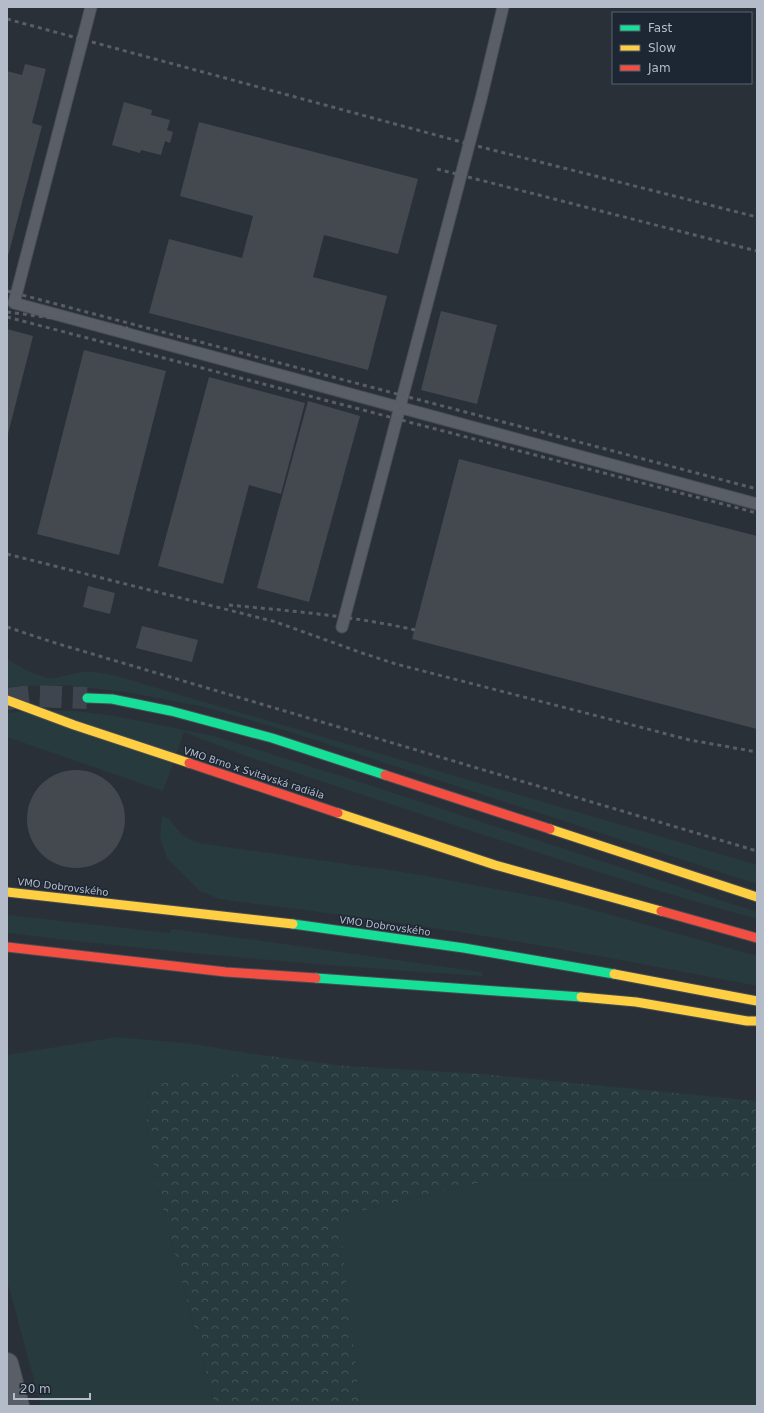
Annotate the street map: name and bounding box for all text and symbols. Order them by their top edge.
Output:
legend [612,12,752,84]
text: Fast [648,21,672,35]
text: Slow [648,41,676,55]
text: Jam [647,61,671,75]
street label: VMO Brno x Svitavská radiála [182,745,326,801]
street label: VMO Dobrovského [17,876,109,898]
street label: VMO Dobrovského [339,914,431,938]
scale bar [14,1375,90,1401]
text: 20 m [20,1382,51,1396]

